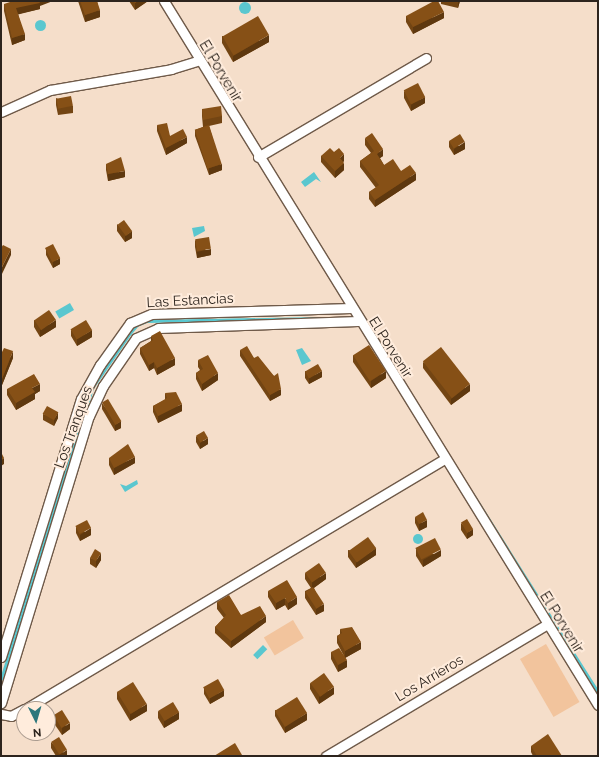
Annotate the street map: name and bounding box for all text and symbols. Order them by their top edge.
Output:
street label: El Porvenir [196,37,246,105]
street label: Las Estancias [146,289,234,311]
street label: El Porvenir [366,313,416,381]
street label: Los Tranques [50,383,96,471]
street label: El Porvenir [537,588,587,656]
street label: Los Arrieros [392,651,466,705]
north arrow [16,701,56,741]
text: N [32,726,42,739]

